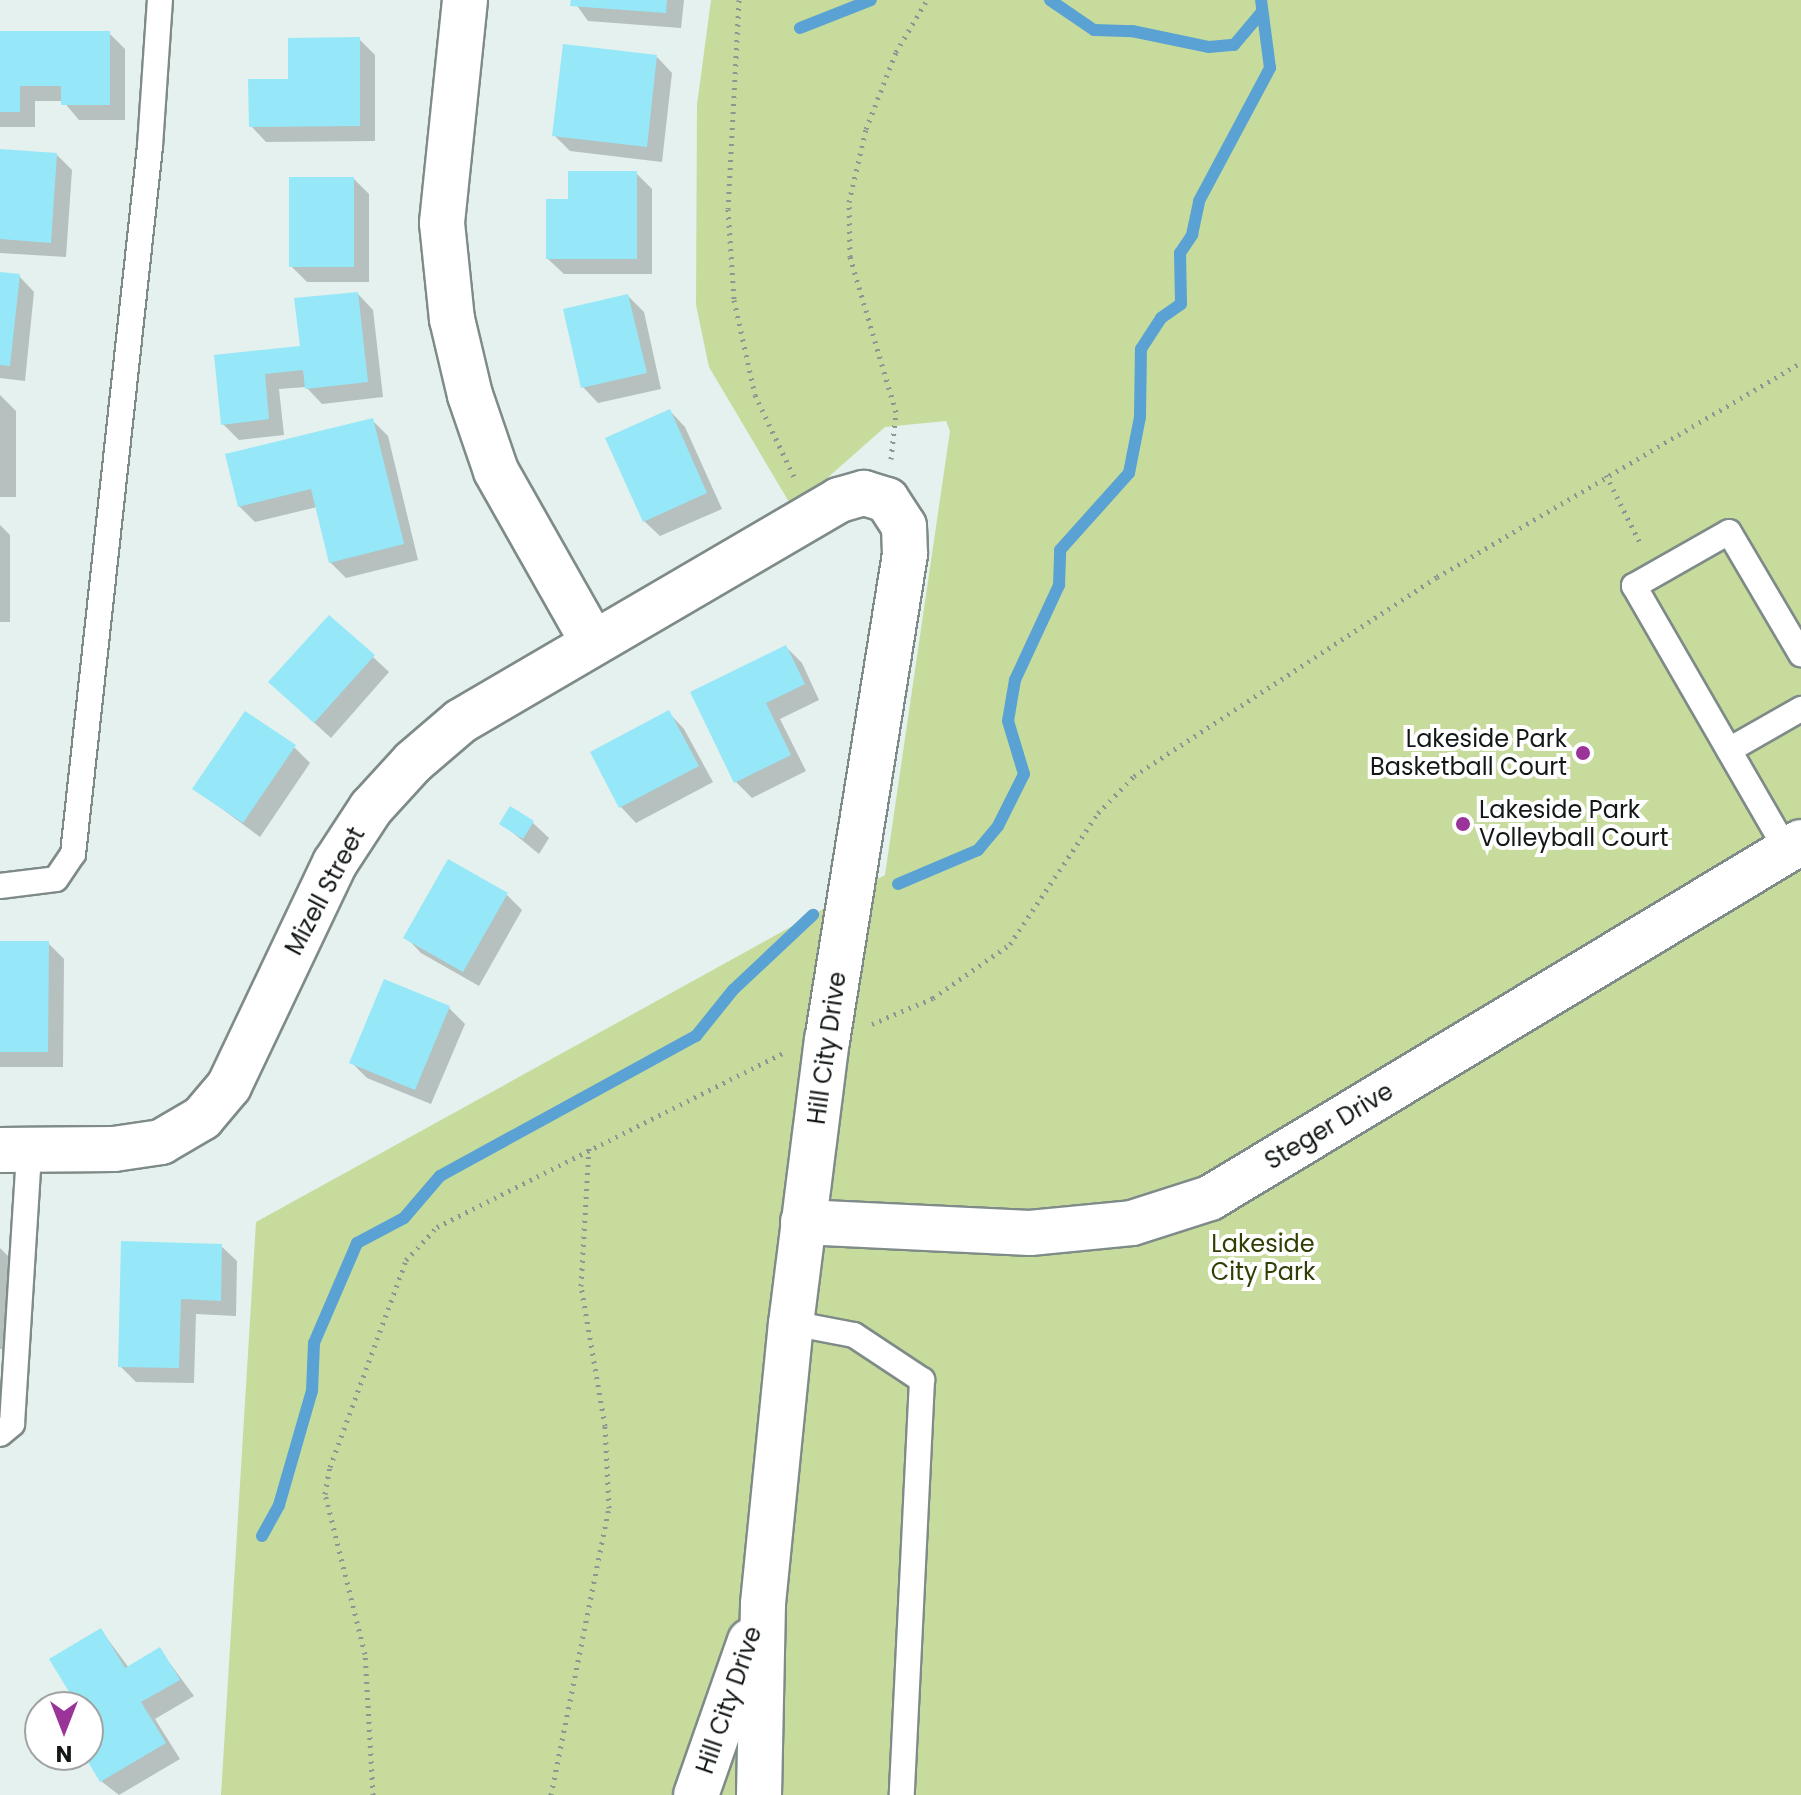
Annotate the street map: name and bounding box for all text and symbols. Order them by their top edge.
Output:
place label: Lakeside Park Basketball Court [1370,725,1567,781]
marker: Lakeside Park Basketball Court [1574,744,1592,762]
place label: Lakeside Park Volleyball Court [1479,796,1668,852]
marker: Lakeside Park Volleyball Court [1454,815,1472,833]
street label: Mizell Street [279,822,371,960]
street label: Hill City Drive [802,970,852,1126]
street label: Steger Drive [1260,1076,1398,1176]
park label: Lakeside City Park [1211,1230,1315,1286]
street label: Hill City Drive [690,1623,768,1777]
north arrow [24,1691,104,1771]
text: N [56,1738,72,1769]

